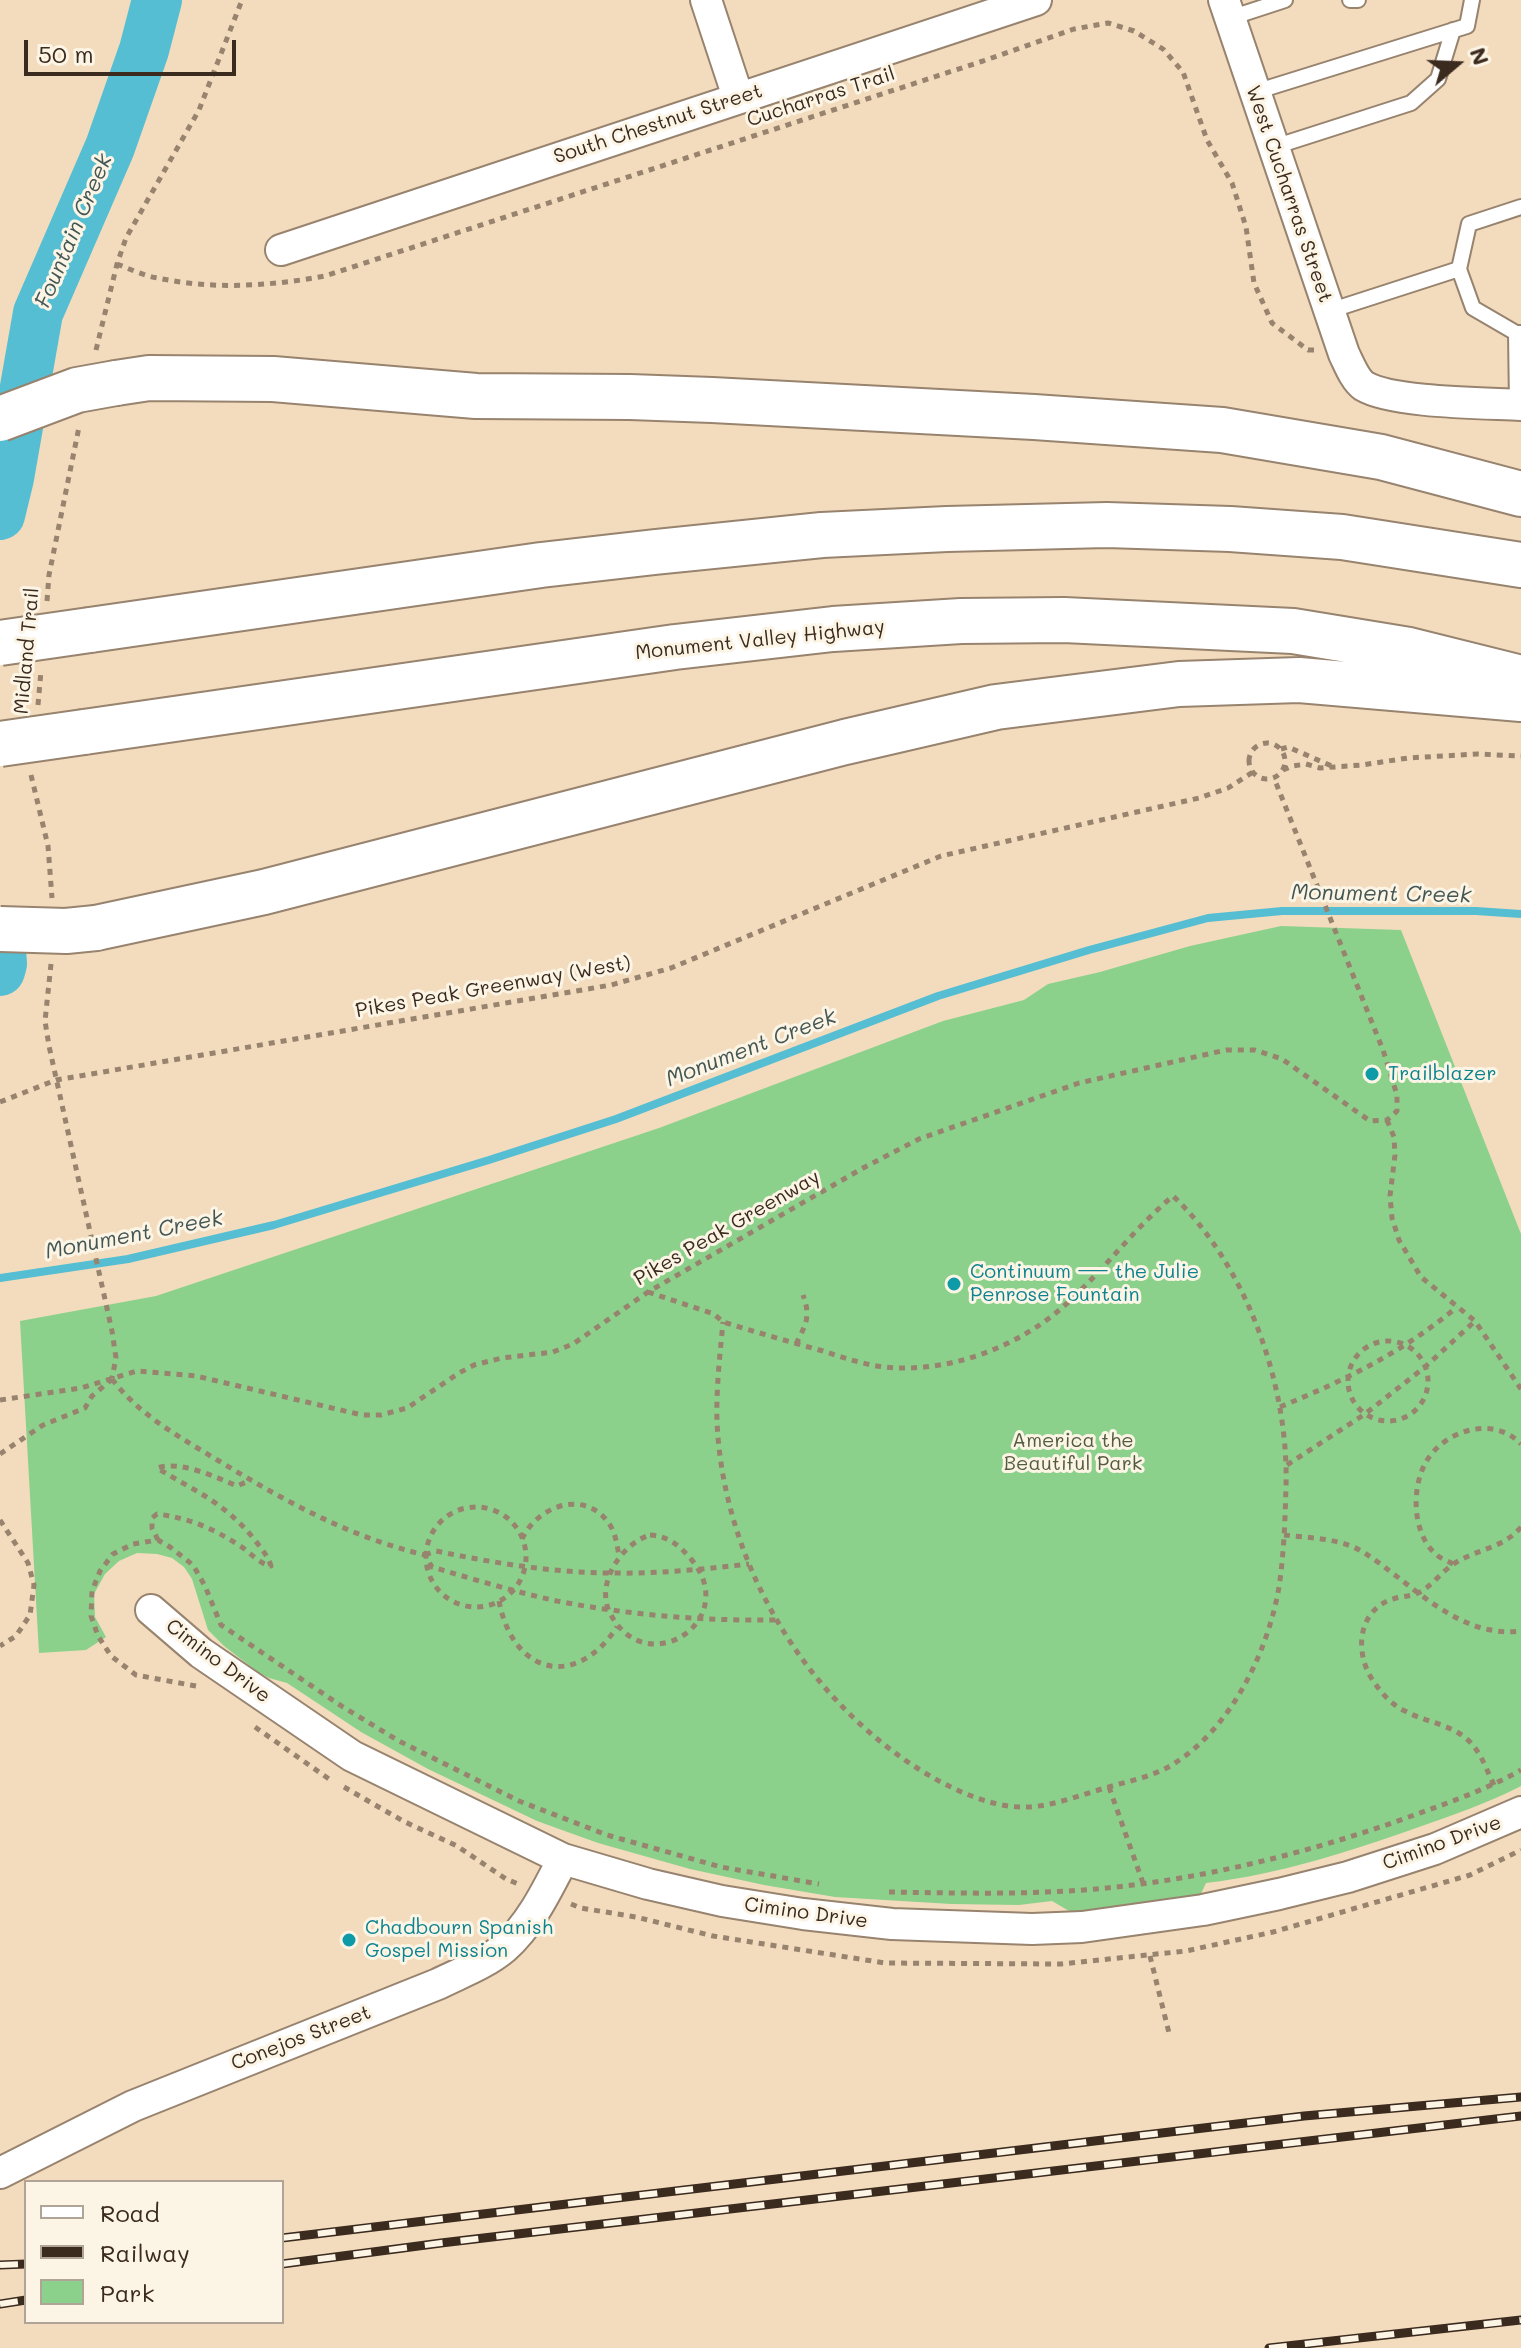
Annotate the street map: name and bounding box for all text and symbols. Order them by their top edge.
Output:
scale bar [28,24,240,74]
north arrow [1417,24,1497,104]
text: 50 m [38,38,94,69]
text: N [1464,43,1497,69]
street label: Cucharras Trail [744,62,898,132]
street label: South Chestnut Street [551,79,765,169]
street label: West Cucharras Street [1241,82,1337,306]
water label: Fountain Creek [30,150,118,312]
street label: Midland Trail [10,587,44,715]
street label: Monument Valley Highway [634,615,886,665]
water label: Monument Creek [1291,879,1471,909]
street label: Pikes Peak Greenway (West) [353,951,633,1023]
water label: Monument Creek [662,1003,840,1093]
place label: Trailblazer [1388,1062,1497,1086]
marker: Trailblazer [1363,1065,1381,1083]
street label: Pikes Peak Greenway [630,1165,824,1291]
water label: Monument Creek [43,1205,225,1265]
place label: Continuum — the Julie Penrose Fountain [970,1260,1199,1307]
marker: Continuum — the Julie Penrose Fountain [945,1275,963,1293]
park label: America the Beautiful Park [1004,1429,1142,1476]
street label: Cimino Drive [161,1614,275,1708]
street label: Cimino Drive [1379,1810,1505,1876]
street label: Cimino Drive [743,1892,869,1934]
place label: Chadbourn Spanish Gospel Mission [365,1916,553,1963]
marker: Chadbourn Spanish Gospel Mission [340,1931,358,1949]
street label: Conejos Street [228,2000,374,2076]
legend [24,2180,284,2324]
text: Road [100,2197,160,2228]
text: Railway [100,2237,190,2268]
text: Park [100,2277,154,2308]

